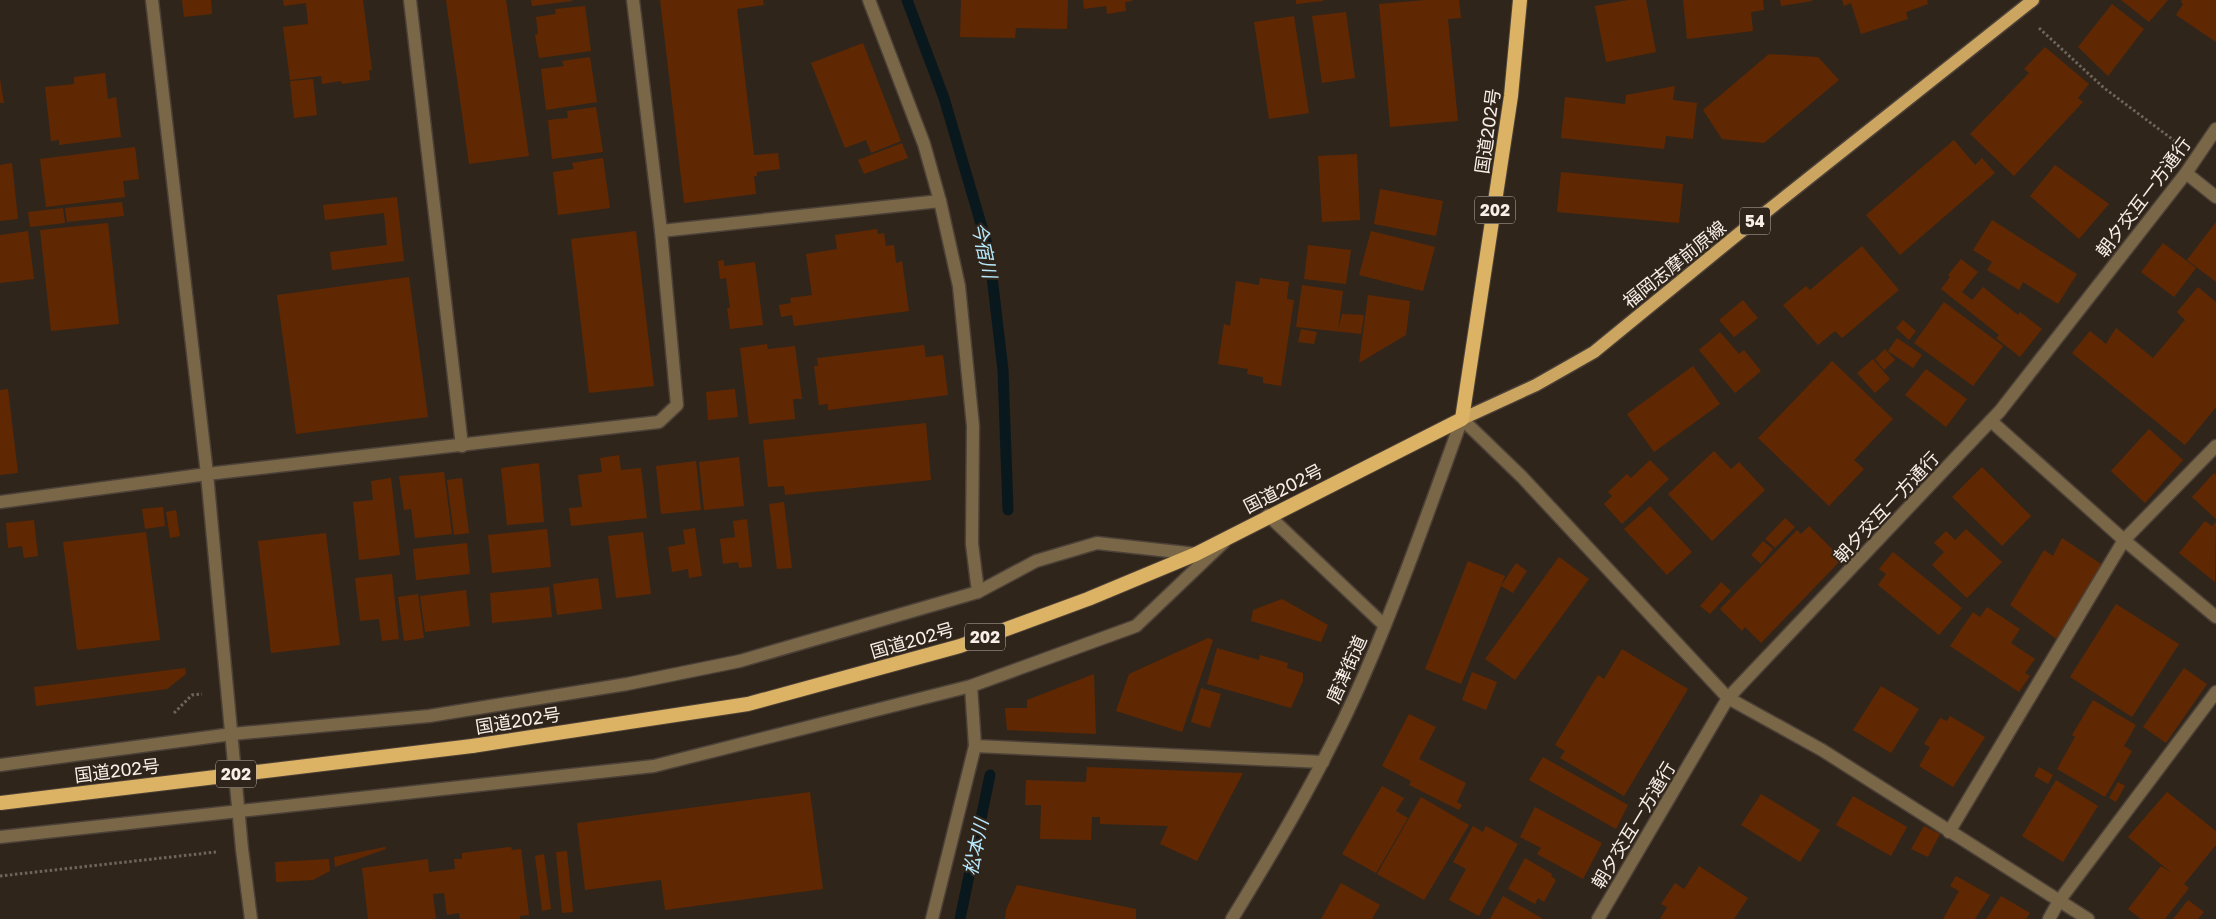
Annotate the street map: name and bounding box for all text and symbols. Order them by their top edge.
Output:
street label: 国道202号 [1470,87,1504,175]
street label: 朝夕交互一方通行 [2091,133,2195,261]
road number: 202 [1475,196,1515,224]
road number: 54 [1740,208,1770,235]
street label: 福岡志摩前原線 [1618,216,1730,312]
water label: 今宿川 [968,220,1003,282]
street label: 朝夕交互一方通行 [1829,447,1943,567]
street label: 国道202号 [1240,459,1326,517]
street label: 国道202号 [868,618,956,662]
road number: 202 [965,624,1005,650]
street label: 唐津街道 [1321,632,1371,706]
street label: 国道202号 [474,702,562,738]
street label: 国道202号 [73,754,161,786]
street label: 朝夕交互一方通行 [1586,758,1680,892]
road number: 202 [216,761,256,788]
water label: 松本川 [958,815,993,877]

